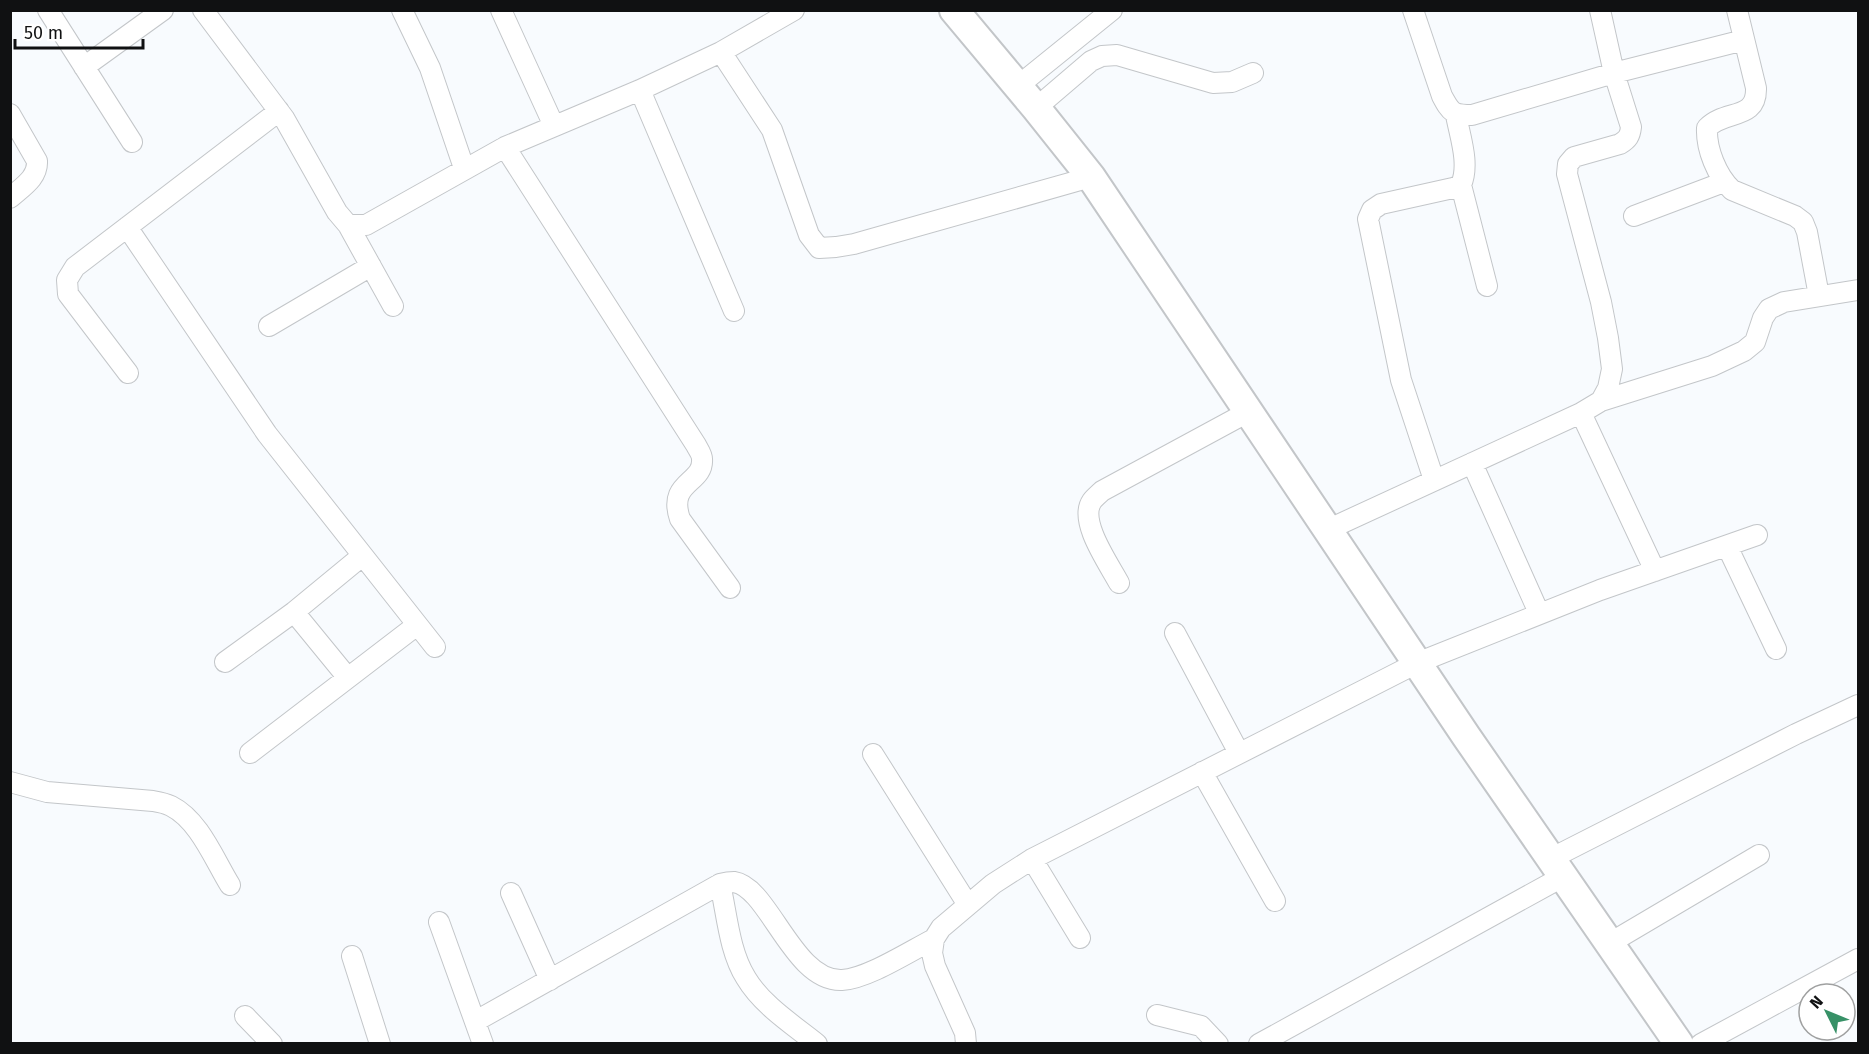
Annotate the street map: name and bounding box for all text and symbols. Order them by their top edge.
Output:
scale bar [15,12,142,50]
text: 50 m [24,22,63,44]
north arrow [1797,982,1857,1042]
text: N [1806,992,1827,1012]

